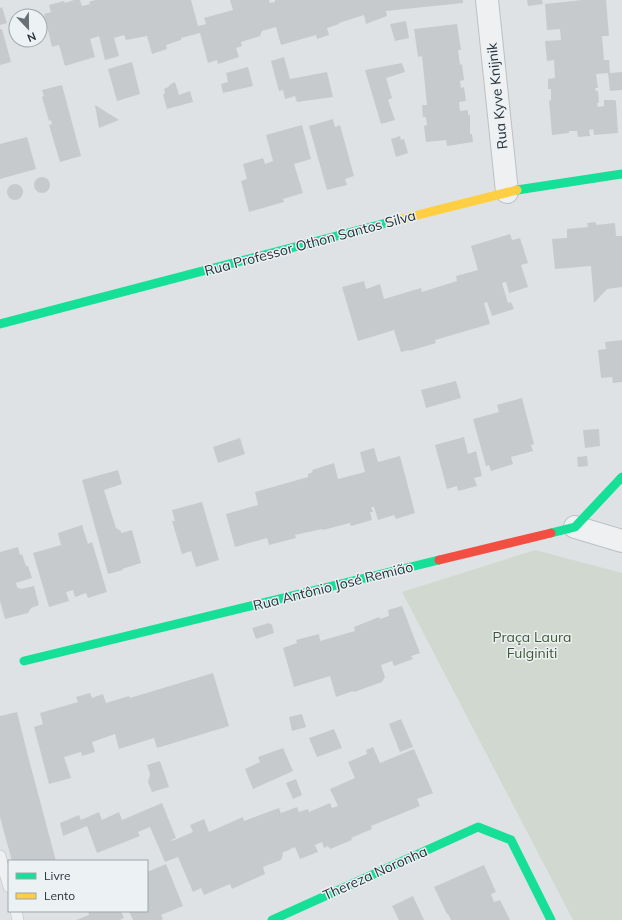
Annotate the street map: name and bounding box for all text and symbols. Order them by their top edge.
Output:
north arrow [8,8,48,48]
text: N [25,29,38,45]
street label: Rua Kyve Knijnik [482,41,512,150]
street label: Rua Professor Othon Santos Silva [202,206,418,280]
street label: Rua Antônio José Remião [251,557,415,615]
park label: Praça Laura Fulginiti [493,628,571,662]
street label: Thereza Noronha [320,842,430,904]
legend [8,860,148,912]
text: Livre [44,868,71,883]
text: Lento [44,888,75,903]

